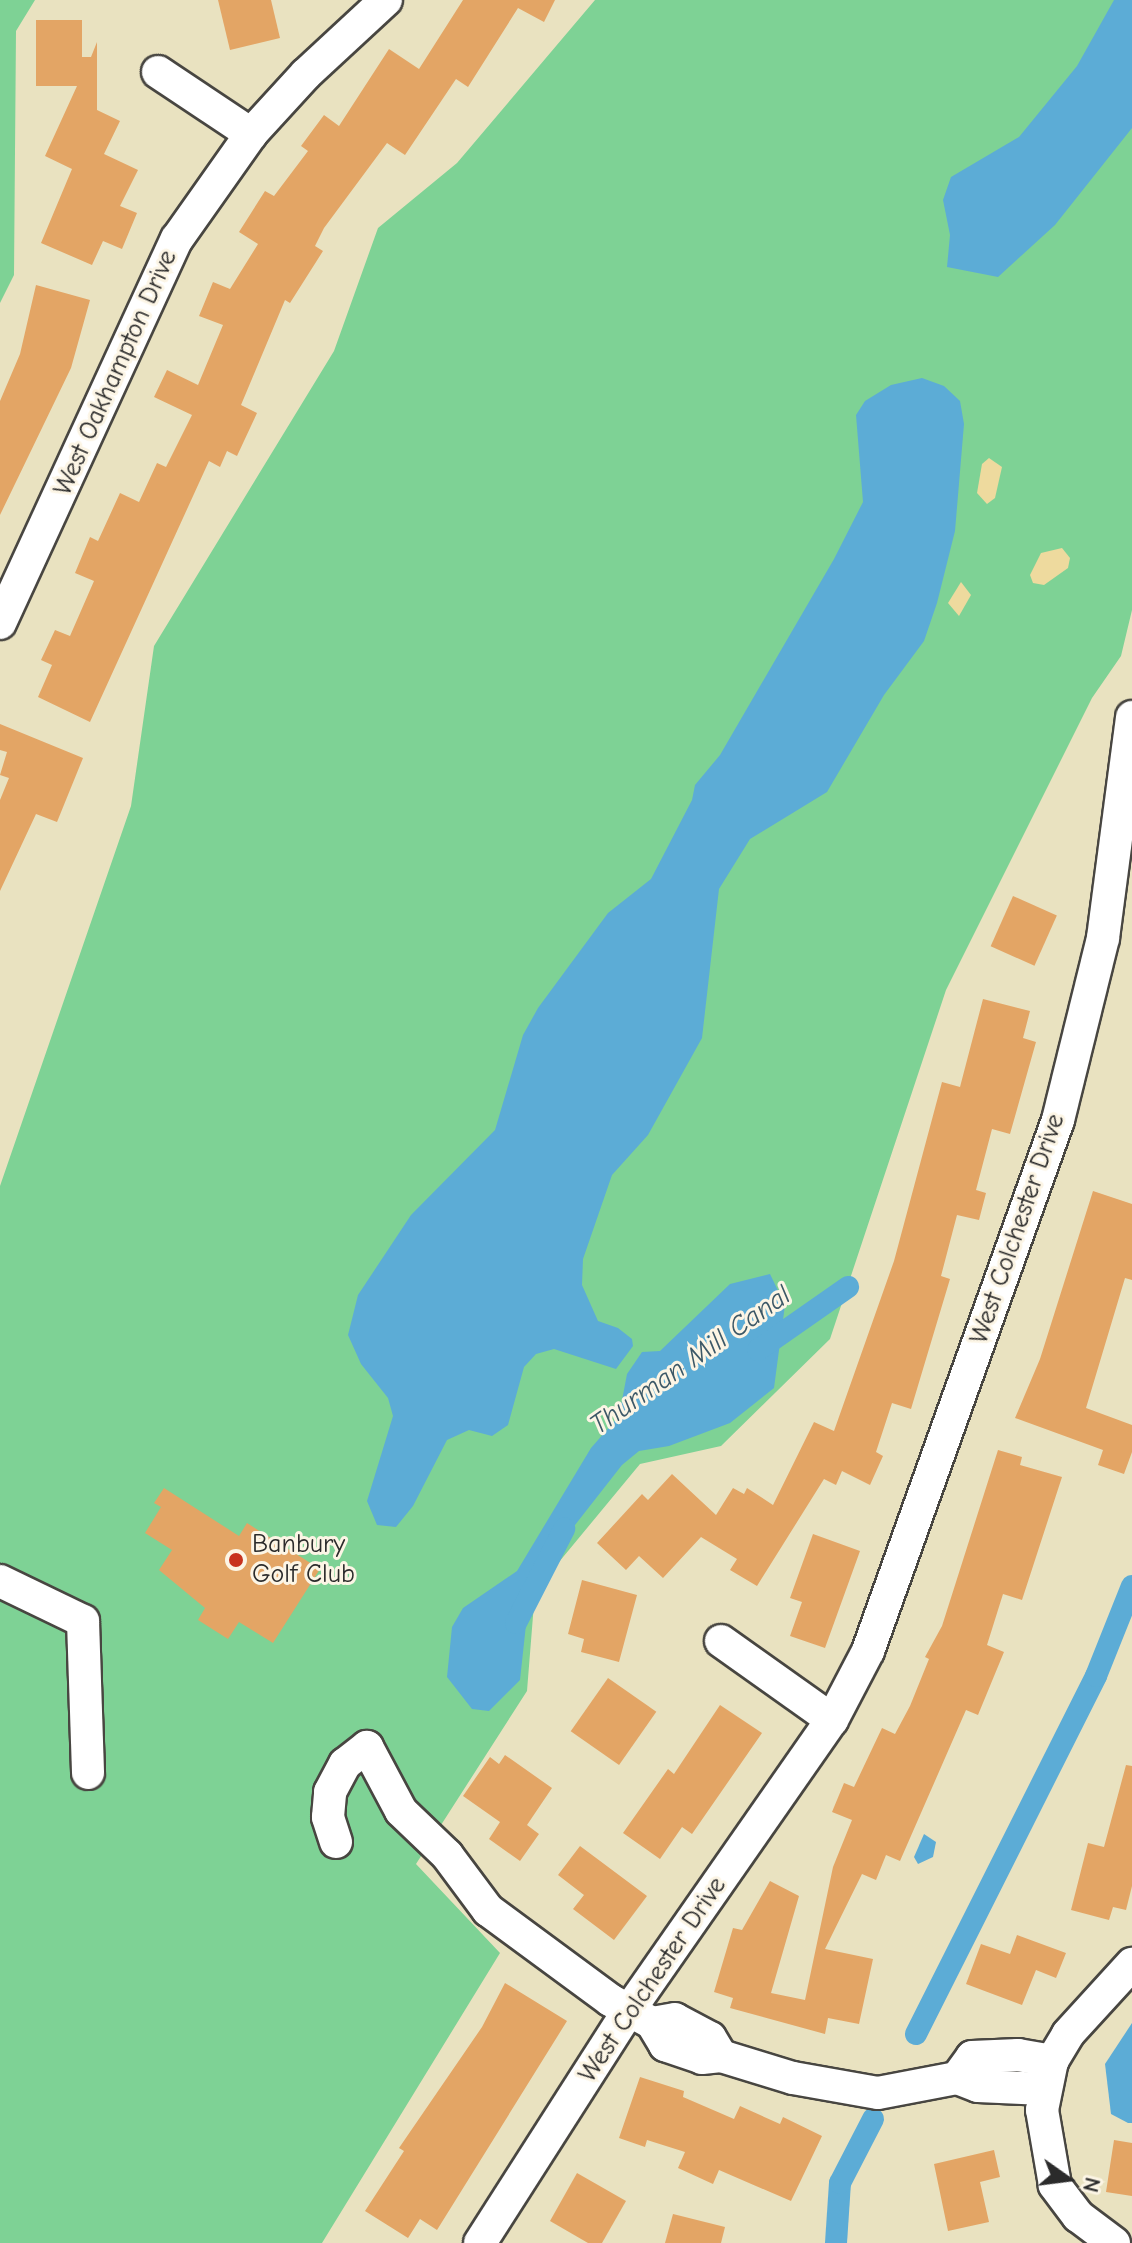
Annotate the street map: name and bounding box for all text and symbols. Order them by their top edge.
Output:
street label: West Oakhampton Drive [48,245,184,501]
street label: West Colchester Drive [964,1110,1072,1348]
water label: Thurman Mill Canal [583,1278,797,1442]
place label: Banbury Golf Club [252,1529,355,1590]
marker: Banbury Golf Club [227,1551,245,1569]
street label: West Colchester Drive [573,1871,733,2089]
north arrow [1028,2139,1108,2219]
text: N [1077,2175,1106,2195]

